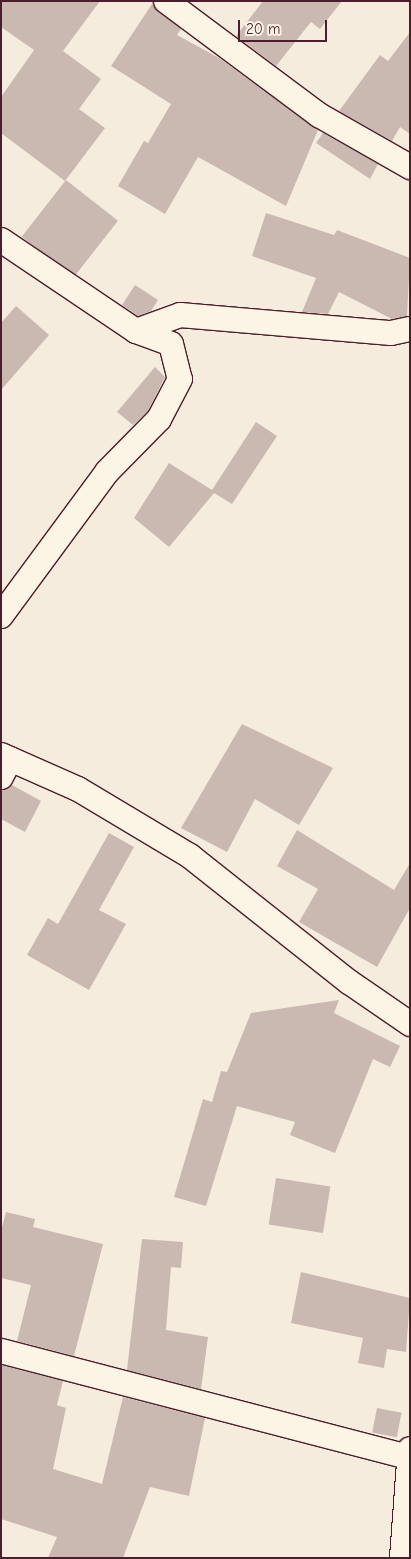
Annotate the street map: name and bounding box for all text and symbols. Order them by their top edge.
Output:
scale bar [241,10,330,42]
text: 20 m [246,20,280,38]

